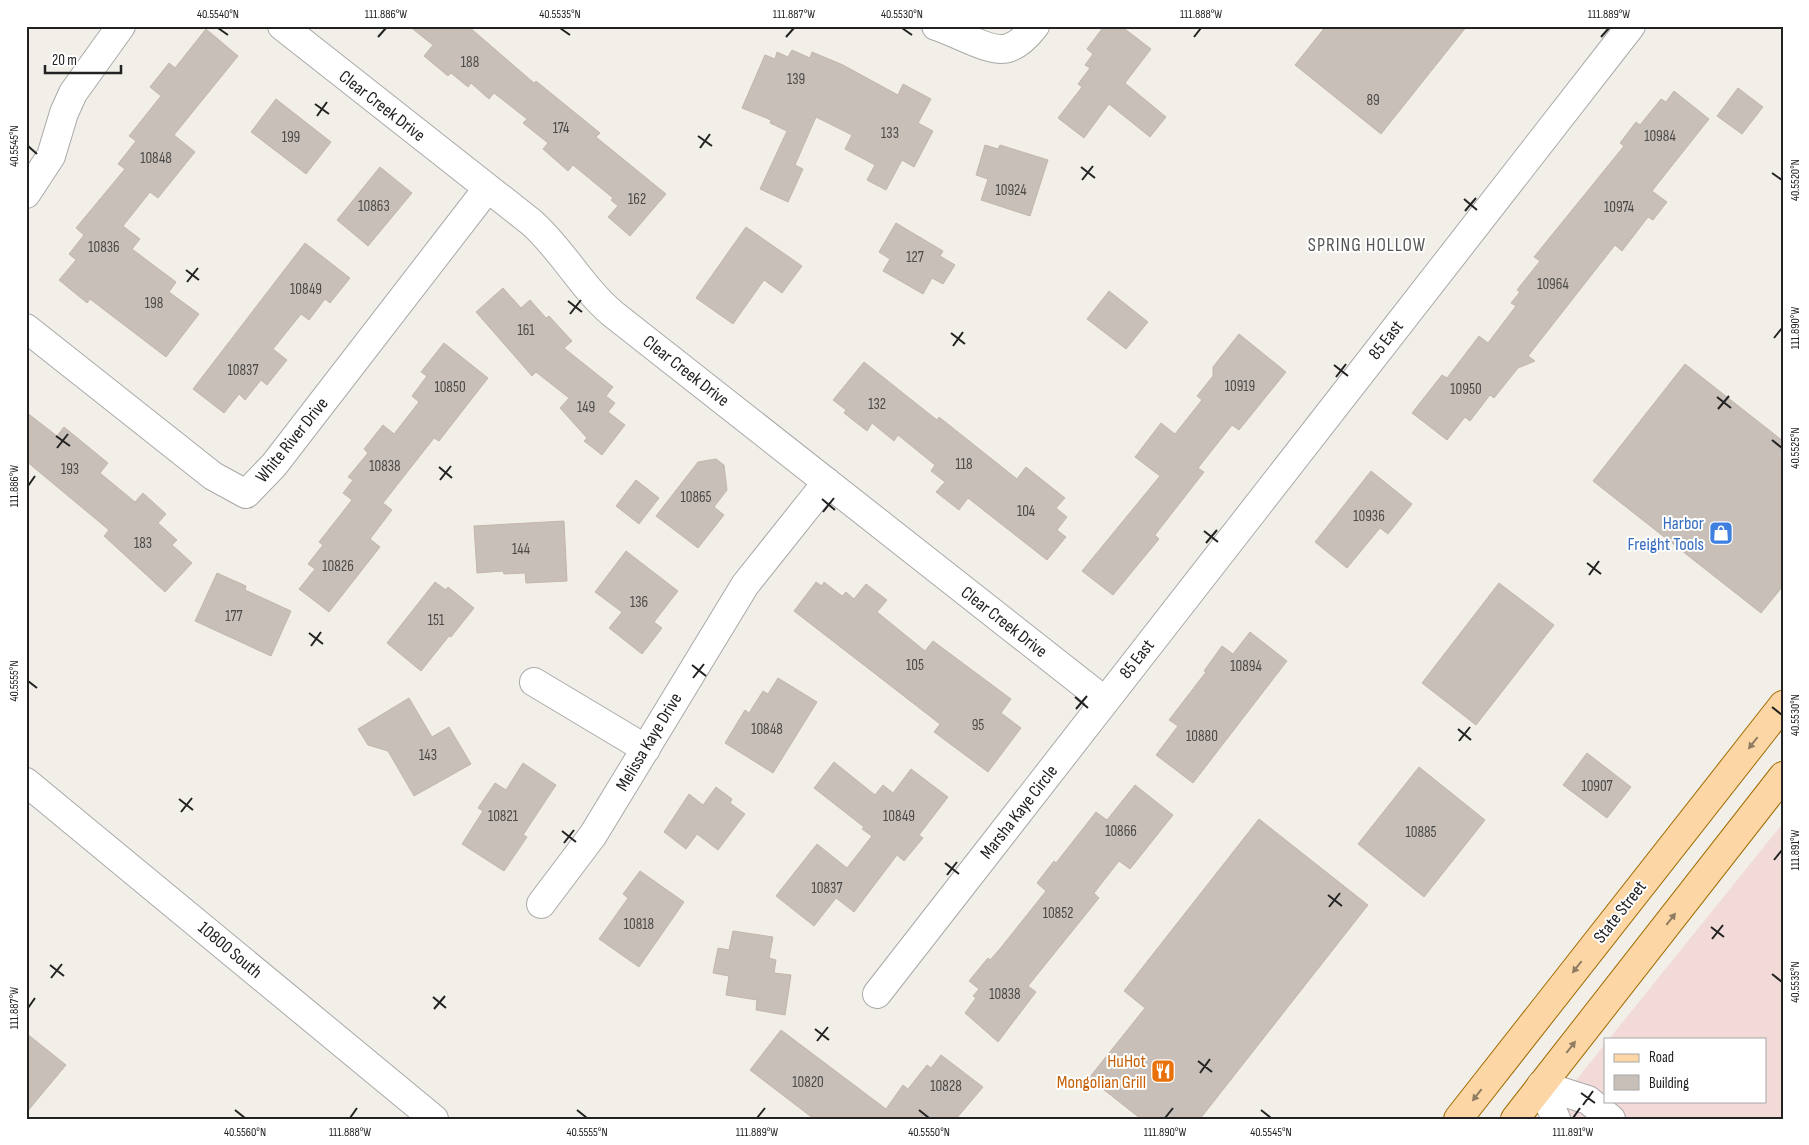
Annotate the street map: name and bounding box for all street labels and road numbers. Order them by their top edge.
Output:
street label: Clear Creek Drive [335,66,429,146]
street label: 85 East [1364,316,1408,364]
street label: Clear Creek Drive [639,331,733,411]
street label: White River Drive [251,393,333,487]
street label: Clear Creek Drive [957,582,1051,662]
street label: 85 East [1115,635,1159,683]
street label: Melissa Kaye Drive [612,689,686,795]
street label: Marsha Kaye Circle [976,761,1062,863]
street label: State Street [1589,876,1651,947]
street label: 10800 South [194,917,266,983]

